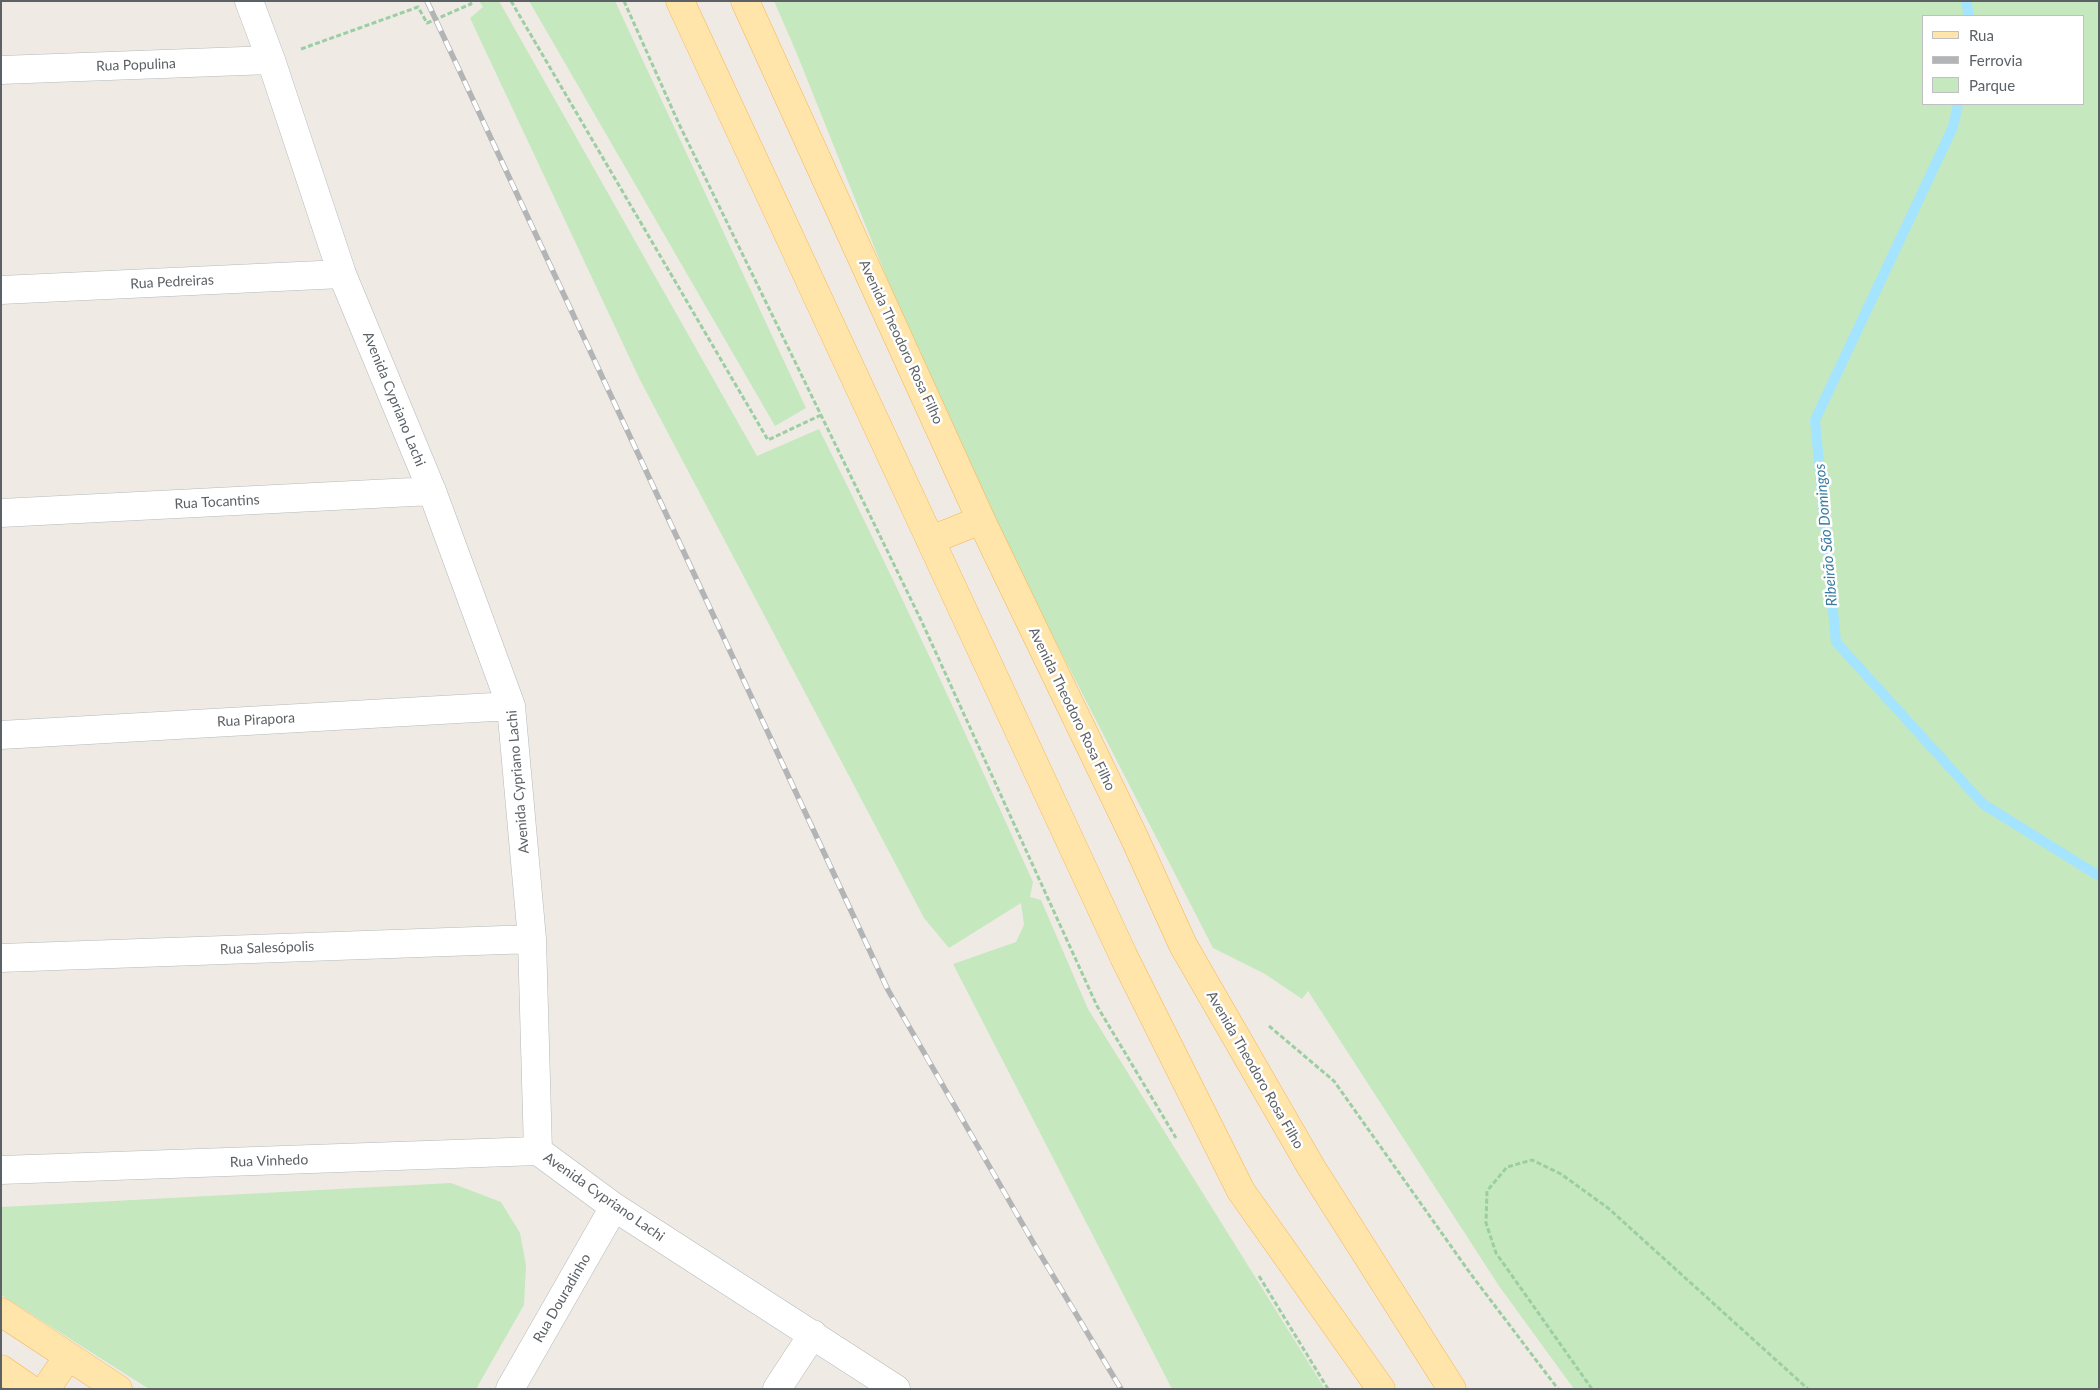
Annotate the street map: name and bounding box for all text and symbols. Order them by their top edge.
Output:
legend [1922,15,2085,105]
text: Rua [1969,26,1994,44]
text: Ferrovia [1969,51,2022,69]
street label: Rua Populina [96,55,176,75]
text: Parque [1969,76,2015,94]
street label: Avenida Theodoro Rosa Filho [855,257,947,427]
street label: Rua Pedreiras [130,271,214,293]
street label: Avenida Cypriano Lachi [359,329,429,469]
water label: Ribeirão São Domingos [1811,463,1841,607]
street label: Rua Tocantins [174,491,260,513]
street label: Avenida Theodoro Rosa Filho [1025,625,1119,793]
street label: Rua Pirapora [217,710,295,730]
street label: Avenida Cypriano Lachi [503,710,533,854]
street label: Rua Salesópolis [219,938,315,958]
street label: Avenida Theodoro Rosa Filho [1203,988,1307,1152]
street label: Avenida Cypriano Lachi [540,1149,668,1245]
street label: Rua Vinhedo [229,1151,309,1171]
street label: Rua Douradinho [530,1251,594,1345]

